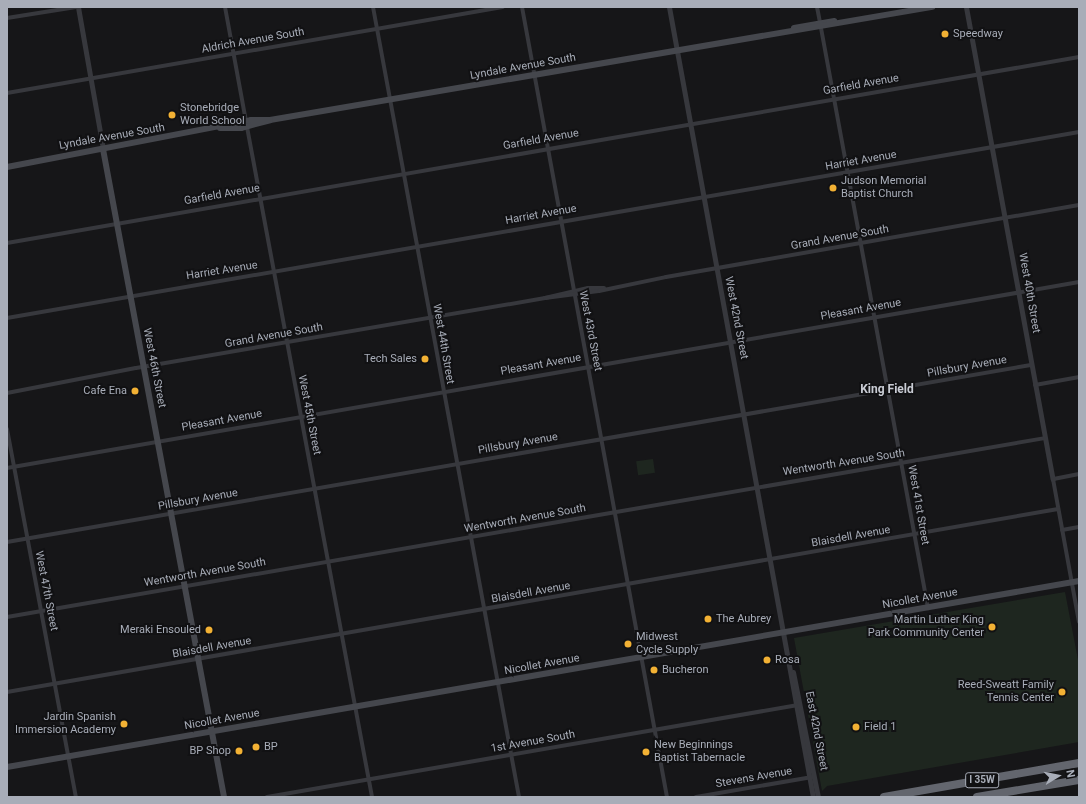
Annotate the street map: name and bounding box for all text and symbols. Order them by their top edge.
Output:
street label: Aldrich Avenue South [201,25,305,57]
place label: Speedway [953,27,1003,41]
marker: Speedway [940,29,950,39]
street label: Lyndale Avenue South [469,51,577,83]
street label: Garfield Avenue [822,72,900,98]
place label: Stonebridge World School [180,102,245,128]
marker: Stonebridge World School [167,110,177,120]
street label: Lyndale Avenue South [58,121,166,153]
street label: Garfield Avenue [502,127,580,153]
street label: Harriet Avenue [824,148,898,174]
place label: Judson Memorial Baptist Church [841,175,927,201]
street label: Garfield Avenue [183,182,261,208]
marker: Judson Memorial Baptist Church [828,183,838,193]
street label: Harriet Avenue [504,202,578,228]
street label: Grand Avenue South [790,223,890,253]
street label: West 40th Street [1015,252,1043,334]
street label: Harriet Avenue [185,259,259,283]
street label: West 42nd Street [722,276,750,360]
street label: West 43rd Street [576,290,604,372]
street label: Pleasant Avenue [820,296,902,324]
street label: West 44th Street [429,303,457,385]
street label: Grand Avenue South [224,321,324,351]
street label: West 46th Street [140,327,168,409]
street label: Pleasant Avenue [500,351,582,379]
place label: Tech Sales [364,352,417,366]
marker: Tech Sales [420,354,430,364]
street label: Pillsbury Avenue [926,354,1008,380]
street label: West 45th Street [295,374,323,456]
district label: King Field [860,383,914,397]
place label: Cafe Ena [83,384,127,398]
marker: Cafe Ena [130,386,140,396]
street label: Pleasant Avenue [181,407,263,435]
street label: Pillsbury Avenue [477,431,559,457]
street label: Wentworth Avenue South [782,447,906,479]
street label: West 41st Street [904,464,932,546]
street label: Pillsbury Avenue [157,487,239,513]
street label: Wentworth Avenue South [463,502,587,536]
street label: Blaisdell Avenue [810,524,892,550]
street label: West 47th Street [32,550,60,632]
street label: Wentworth Avenue South [143,556,267,590]
street label: Blaisdell Avenue [490,580,572,606]
street label: Nicollet Avenue [881,586,959,612]
place label: The Aubrey [716,612,771,626]
marker: The Aubrey [703,614,713,624]
place label: Martin Luther King Park Community Center [868,614,984,640]
marker: Martin Luther King Park Community Center [987,622,997,632]
place label: Meraki Ensouled [120,623,201,637]
marker: Meraki Ensouled [204,625,214,635]
place label: Midwest Cycle Supply [636,631,698,657]
street label: Blaisdell Avenue [171,635,253,661]
marker: Midwest Cycle Supply [623,639,633,649]
street label: Nicollet Avenue [503,652,581,678]
place label: Rosa [775,653,800,667]
marker: Rosa [762,655,772,665]
place label: Bucheron [662,663,709,677]
marker: Bucheron [649,665,659,675]
place label: Reed-Sweatt Family Tennis Center [958,679,1054,705]
marker: Reed-Sweatt Family Tennis Center [1057,687,1067,697]
street label: East 42nd Street [802,690,830,772]
street label: Nicollet Avenue [183,707,261,733]
place label: Jardin Spanish Immersion Academy [15,711,116,737]
marker: Jardin Spanish Immersion Academy [119,719,129,729]
place label: Field 1 [864,720,896,734]
marker: Field 1 [851,722,861,732]
street label: 1st Avenue South [490,728,576,756]
place label: New Beginnings Baptist Tabernacle [654,739,745,765]
place label: BP [264,740,278,754]
marker: BP [251,742,261,752]
place label: BP Shop [189,744,231,758]
marker: BP Shop [234,746,244,756]
marker: New Beginnings Baptist Tabernacle [641,747,651,757]
north arrow [1038,756,1078,796]
street label: Stevens Avenue [715,765,793,791]
text: N [1063,769,1077,779]
road number: I 35W [965,772,999,788]

